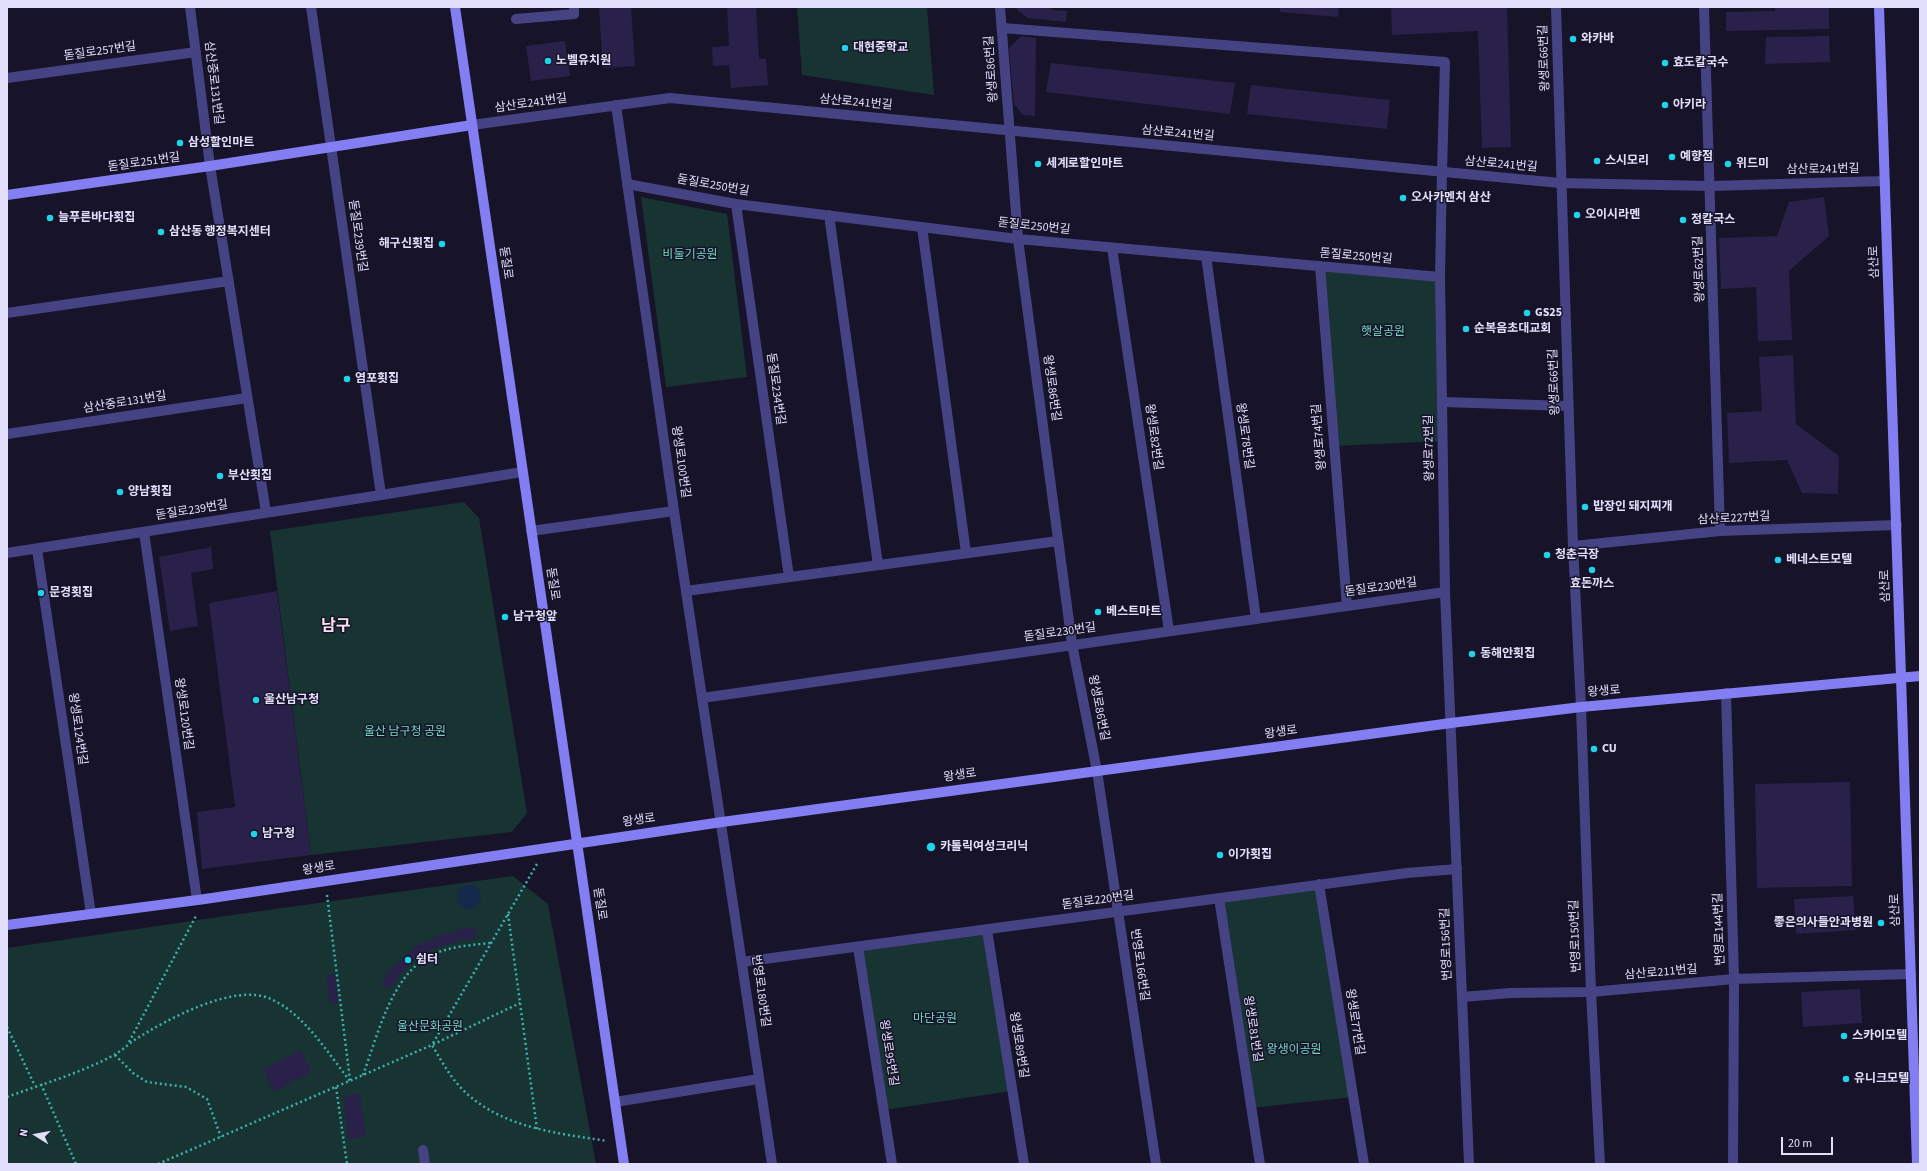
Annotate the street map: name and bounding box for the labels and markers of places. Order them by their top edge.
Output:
place label: 와카바 [1581,32,1614,46]
marker: 와카바 [1568,34,1578,44]
place label: 대현중학교 [853,41,908,55]
marker: 대현중학교 [840,43,850,53]
place label: 노벨유치원 [556,54,611,68]
marker: 노벨유치원 [543,56,553,66]
place label: 효도칼국수 [1673,56,1728,70]
marker: 효도칼국수 [1660,58,1670,68]
place label: 아키라 [1673,98,1706,112]
marker: 아키라 [1660,100,1670,110]
place label: 삼성할인마트 [188,136,254,150]
marker: 삼성할인마트 [175,138,185,148]
place label: 예향점 [1680,150,1713,164]
marker: 예향점 [1667,152,1677,162]
place label: 스시모리 [1605,154,1649,168]
marker: 스시모리 [1592,156,1602,166]
place label: 세계로할인마트 [1046,157,1123,171]
place label: 위드미 [1736,157,1769,171]
marker: 세계로할인마트 [1033,159,1043,169]
marker: 위드미 [1723,159,1733,169]
place label: 오사카멘치 삼산 [1411,191,1491,205]
marker: 오사카멘치 삼산 [1398,193,1408,203]
place label: 오이시라멘 [1585,208,1640,222]
marker: 오이시라멘 [1572,210,1582,220]
place label: 늘푸른바다횟집 [58,211,135,225]
marker: 늘푸른바다횟집 [45,213,55,223]
place label: 정칼국스 [1691,213,1735,227]
marker: 정칼국스 [1678,215,1688,225]
place label: 삼산동 행정복지센터 [169,225,271,239]
marker: 삼산동 행정복지센터 [156,227,166,237]
place label: 해구신횟집 [379,237,434,251]
marker: 해구신횟집 [437,239,447,249]
place label: GS25 [1535,306,1562,320]
marker: GS25 [1522,308,1532,318]
place label: 순복음초대교회 [1474,322,1551,336]
marker: 순복음초대교회 [1461,324,1471,334]
place label: 염포횟집 [355,372,399,386]
marker: 염포횟집 [342,374,352,384]
place label: 부산횟집 [228,469,272,483]
marker: 부산횟집 [215,471,225,481]
place label: 양남횟집 [128,485,172,499]
marker: 양남횟집 [115,487,125,497]
place label: 밥장인 돼지찌개 [1593,500,1673,514]
marker: 밥장인 돼지찌개 [1580,502,1590,512]
place label: 청춘극장 [1555,548,1599,562]
marker: 청춘극장 [1542,550,1552,560]
place label: 베네스트모텔 [1786,553,1852,567]
marker: 베네스트모텔 [1773,555,1783,565]
marker: 효돈까스 [1587,565,1597,575]
place label: 효돈까스 [1570,577,1614,591]
place label: 문경횟집 [49,586,93,600]
marker: 문경횟집 [36,588,46,598]
place label: 베스트마트 [1106,605,1161,619]
marker: 베스트마트 [1093,607,1103,617]
place label: 남구청앞 [513,610,557,624]
marker: 남구청앞 [500,612,510,622]
place label: 동해안횟집 [1480,647,1535,661]
marker: 동해안횟집 [1467,649,1477,659]
place label: 울산남구청 [264,693,319,707]
marker: 울산남구청 [251,695,261,705]
place label: CU [1602,742,1617,756]
marker: CU [1589,744,1599,754]
place label: 남구청 [262,827,295,841]
marker: 남구청 [249,829,259,839]
place label: 카톨릭여성크리닉 [940,840,1028,854]
marker: 카톨릭여성크리닉 [925,841,937,853]
place label: 이가횟집 [1228,848,1272,862]
marker: 이가횟집 [1215,850,1225,860]
place label: 좋은의사들안과병원 [1774,916,1873,930]
marker: 좋은의사들안과병원 [1876,918,1886,928]
place label: 쉼터 [416,953,438,967]
marker: 쉼터 [403,955,413,965]
place label: 스카이모텔 [1852,1029,1907,1043]
marker: 스카이모텔 [1839,1031,1849,1041]
place label: 유니크모텔 [1854,1072,1909,1086]
marker: 유니크모텔 [1841,1074,1851,1084]

